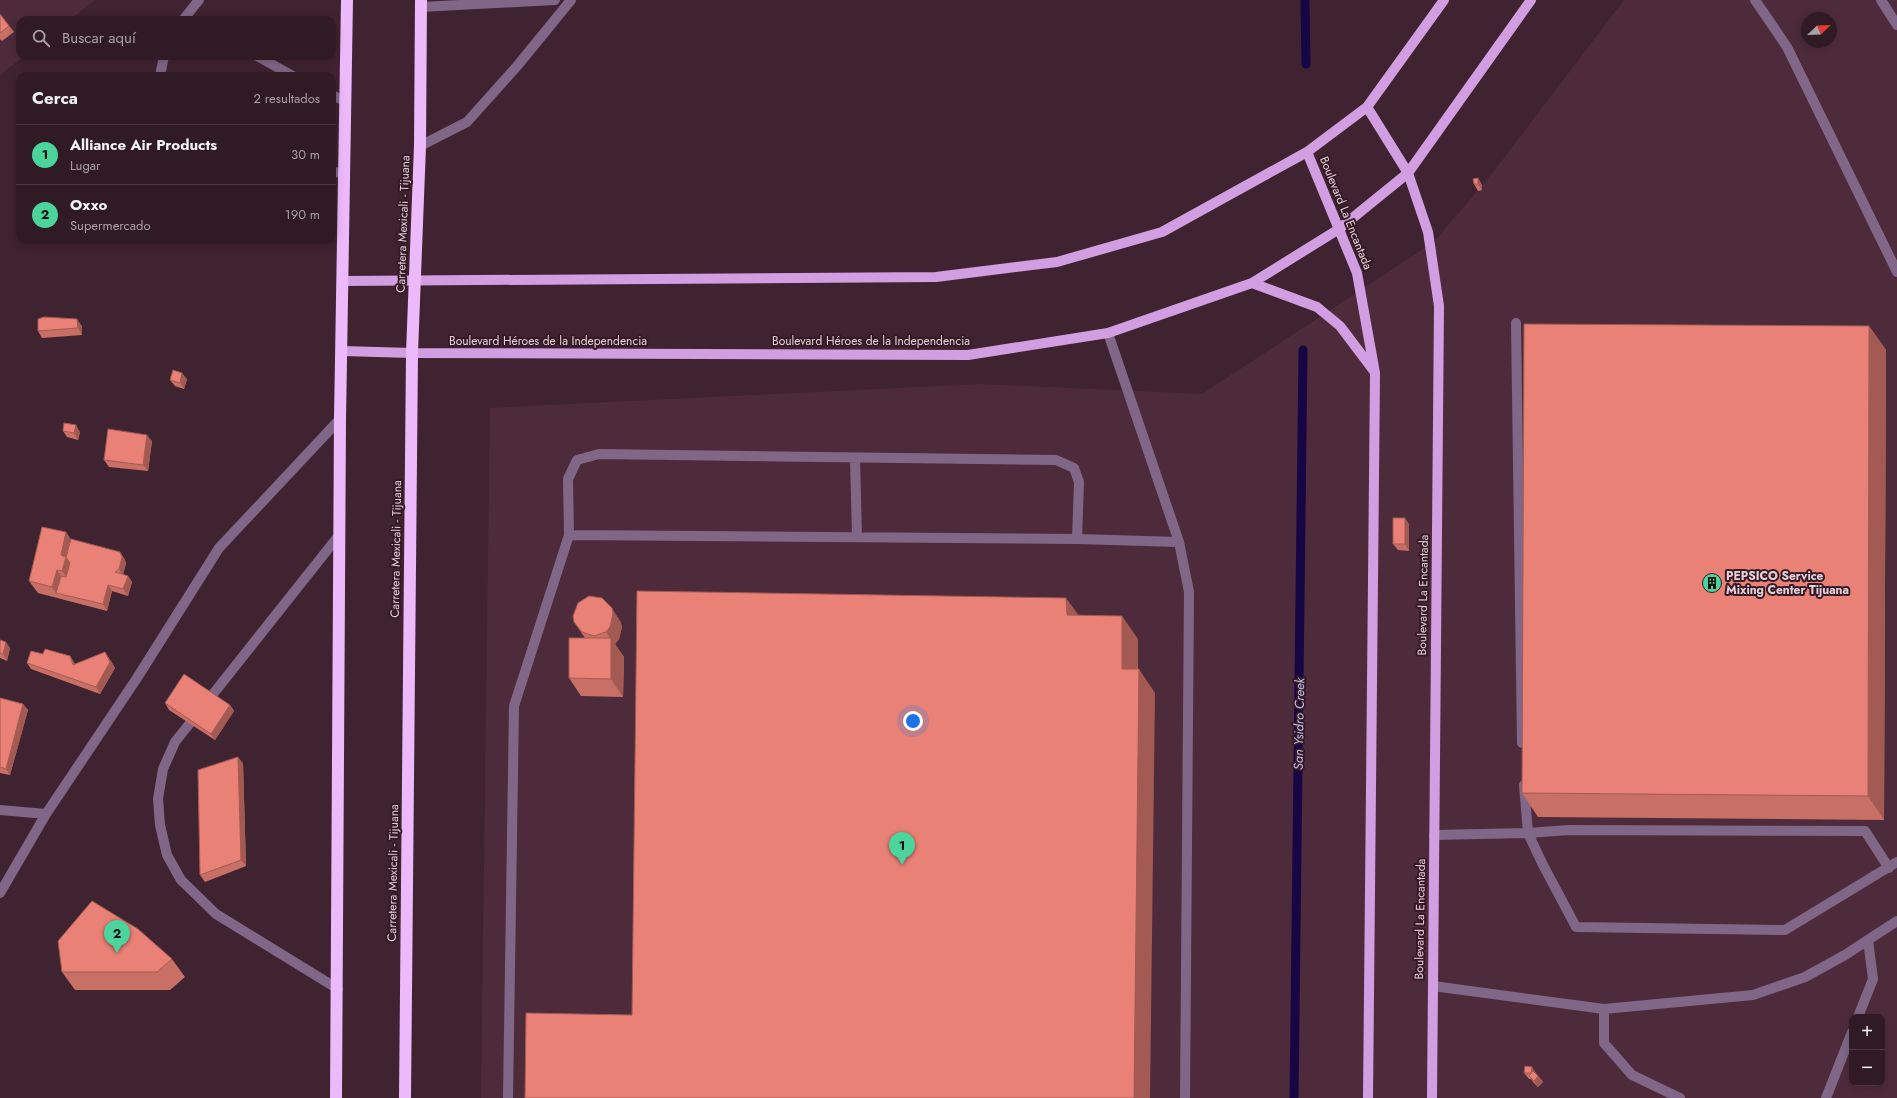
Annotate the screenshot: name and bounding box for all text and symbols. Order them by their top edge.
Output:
north arrow [1801,12,1837,48]
search box [16,16,336,60]
icon: search [30,27,52,49]
text: Buscar aquí [62,27,136,49]
text: Cerca [32,86,78,110]
text: 2 resultados [254,89,320,108]
text: Alliance Air Products [70,134,217,156]
text: 1 [42,145,48,164]
text: 30 m [291,145,320,164]
street label: Boulevard La Encantada [1315,154,1377,273]
street label: Carretera Mexicali - Tijuana [392,155,414,293]
text: Lugar [70,156,101,175]
text: Oxxo [70,194,107,216]
text: 2 [41,205,49,224]
text: 190 m [285,205,320,224]
text: Supermercado [70,216,151,235]
street label: Boulevard Héroes de la Independencia [449,332,647,350]
street label: Boulevard Héroes de la Independencia [772,332,970,350]
street label: Carretera Mexicali - Tijuana [386,480,406,618]
street label: Boulevard La Encantada [1413,534,1433,655]
place label: PEPSICO Service Mixing Center Tijuana [1726,567,1849,599]
building icon: PEPSICO Service Mixing Center Tijuana [1701,572,1723,594]
water label: San Ysidro Creek [1289,677,1309,770]
your location [903,711,923,731]
street label: Carretera Mexicali - Tijuana [383,804,403,942]
pin: 1 [889,832,915,865]
street label: Boulevard La Encantada [1410,858,1430,979]
pin: 2 [104,920,130,953]
map controls [1849,1014,1885,1086]
button: + [1849,1014,1885,1050]
button: − [1849,1050,1885,1086]

